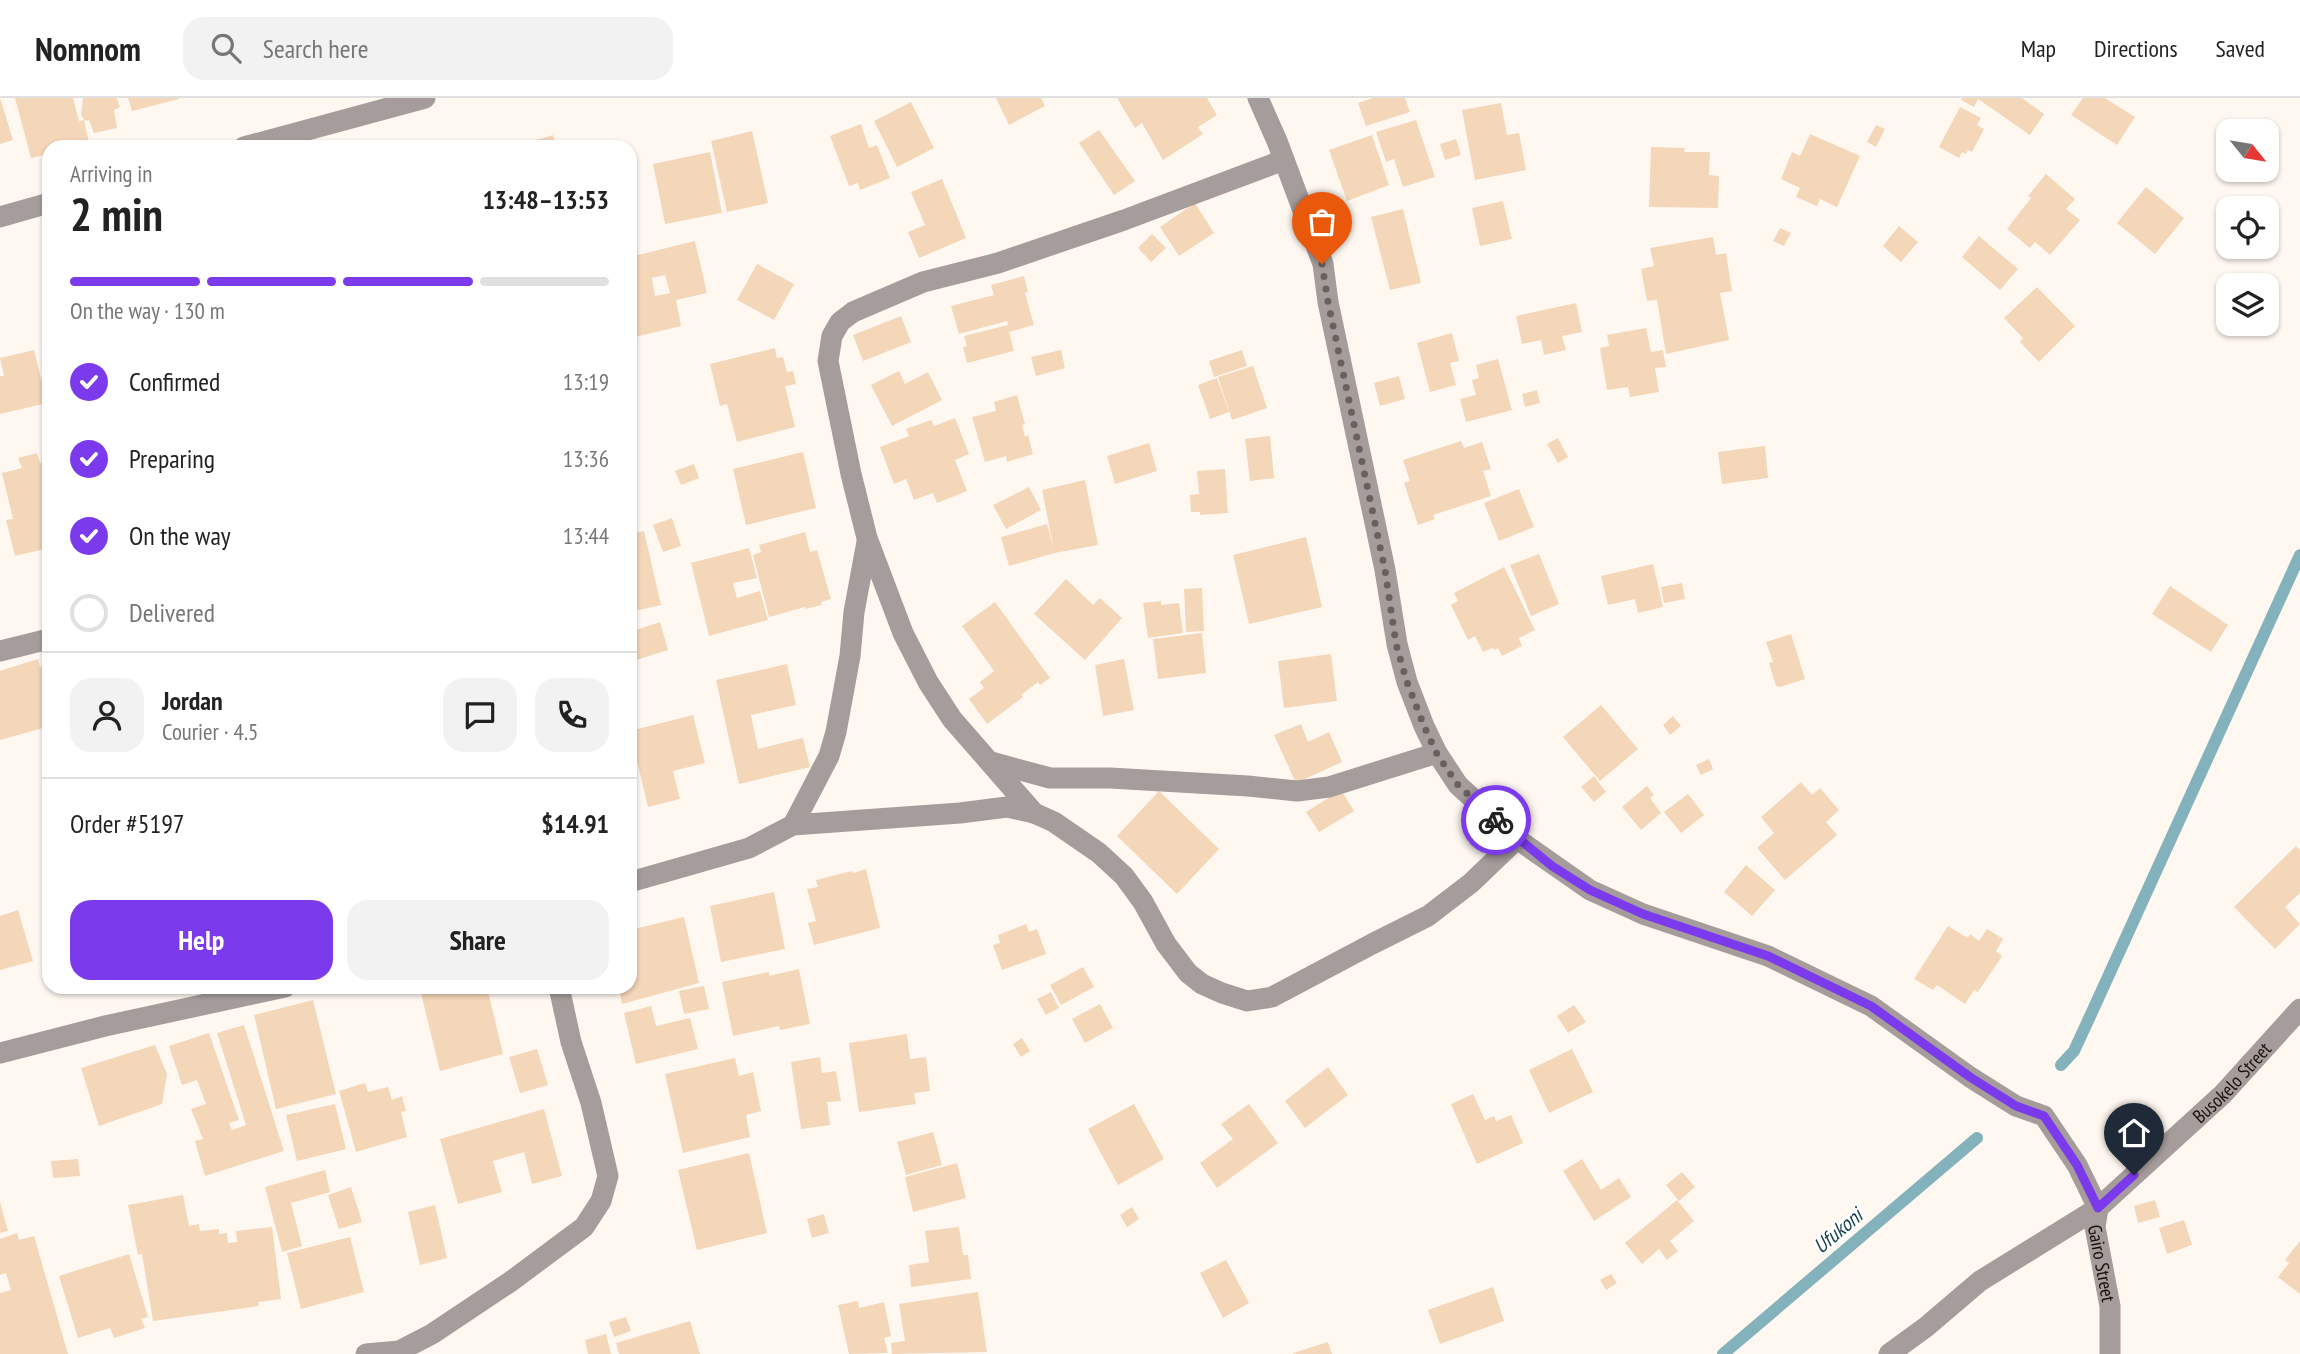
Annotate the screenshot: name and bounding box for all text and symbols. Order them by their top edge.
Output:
search box [183,17,673,80]
text: Nomnom [35,27,141,70]
icon: search [207,29,245,67]
text: Search here [263,32,368,65]
text: Map [2021,33,2056,64]
text: Directions [2094,33,2178,64]
text: Saved [2216,33,2265,64]
north arrow [2216,119,2278,182]
map controls [2216,119,2279,336]
text: Arriving in [70,159,152,188]
text: 13:48–13:53 [482,183,609,216]
text: 2 min [70,184,163,244]
pin [1292,192,1352,264]
button: locate [2216,196,2279,259]
icon: bag [1303,203,1341,241]
button: layers [2216,273,2279,336]
text: On the way · 130 m [70,296,225,325]
icon: check [70,363,108,401]
text: Confirmed [129,365,220,398]
text: 13:19 [563,367,609,396]
icon: check [70,440,108,478]
text: Preparing [129,442,215,475]
text: 13:36 [563,444,609,473]
icon: check [70,517,108,555]
text: On the way [129,519,231,552]
text: 13:44 [563,521,609,550]
text: Delivered [129,596,215,629]
button: person [70,678,144,752]
button: chat [443,678,517,752]
button: phone [535,678,609,752]
text: Jordan [162,684,223,717]
text: Courier · 4.5 [162,717,258,746]
courier [1461,785,1531,855]
icon: bike [1477,801,1515,839]
text: Order #5197 [70,807,185,840]
text: $14.91 [541,807,609,840]
button: Help [70,900,333,980]
button: Share [347,900,609,980]
street label: Busokelo Street [2187,1037,2277,1128]
pin [2104,1103,2164,1175]
icon: home [2115,1114,2153,1152]
water label: Ufukoni [1807,1201,1870,1259]
street label: Gairo Street [2083,1223,2121,1305]

